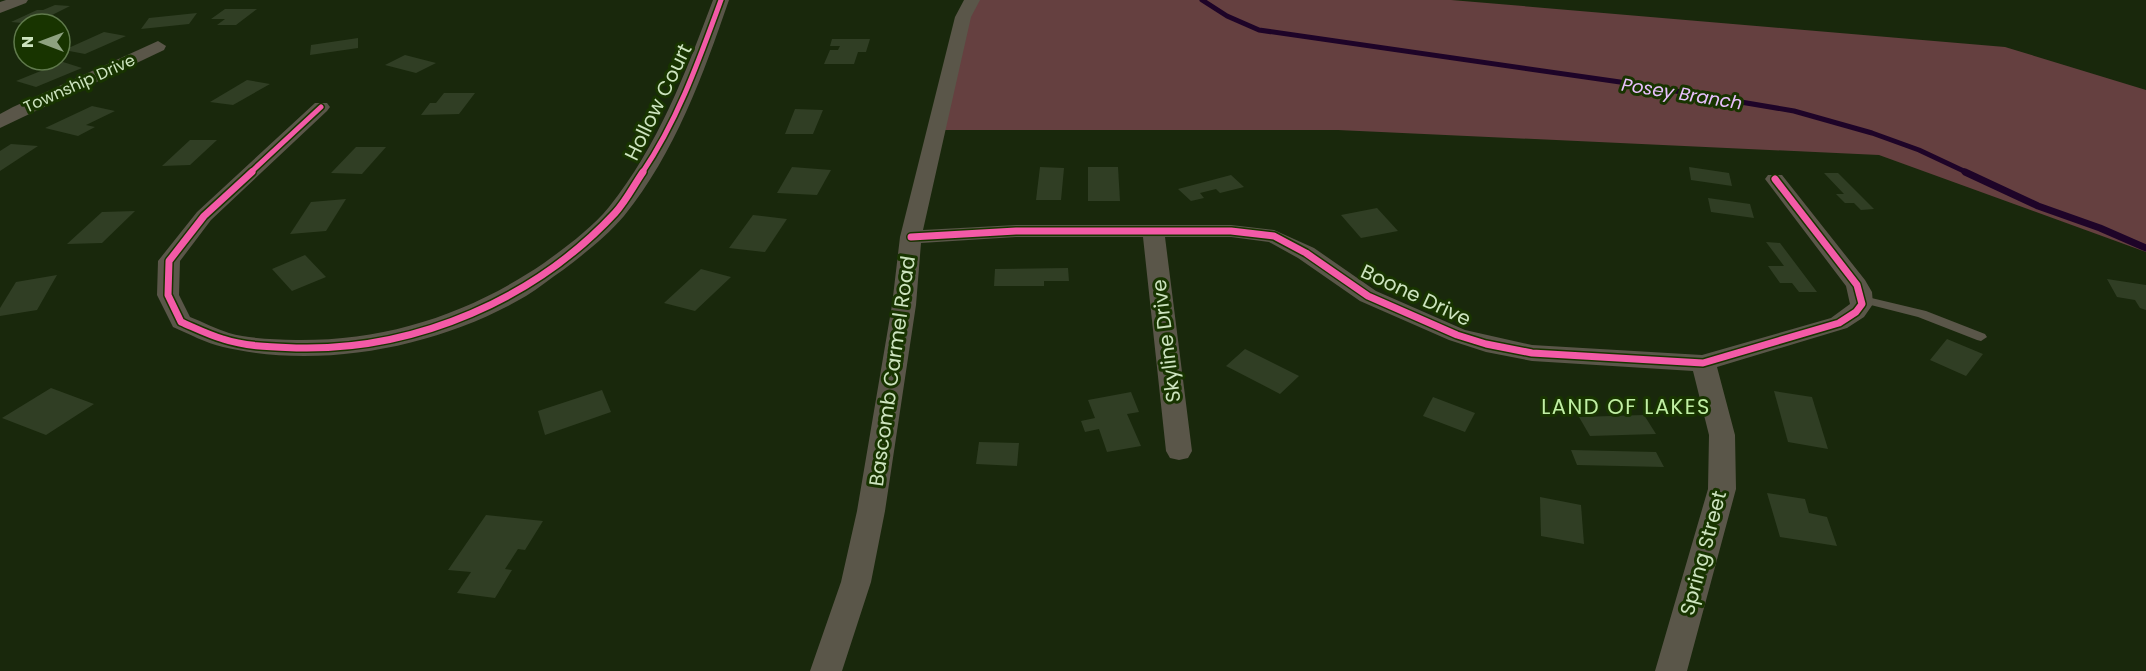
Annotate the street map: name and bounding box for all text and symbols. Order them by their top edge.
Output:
north arrow [12,12,72,72]
text: N [16,36,39,48]
street label: Hollow Court [618,39,698,165]
street label: Township Drive [20,49,139,118]
water label: Posey Branch [1620,72,1744,115]
street label: Bascomb Carmel Road [862,254,922,488]
street label: Boone Drive [1356,257,1476,333]
street label: Skyline Drive [1145,278,1187,404]
district label: LAND OF LAKES [1541,392,1711,421]
street label: Spring Street [1673,488,1733,618]

